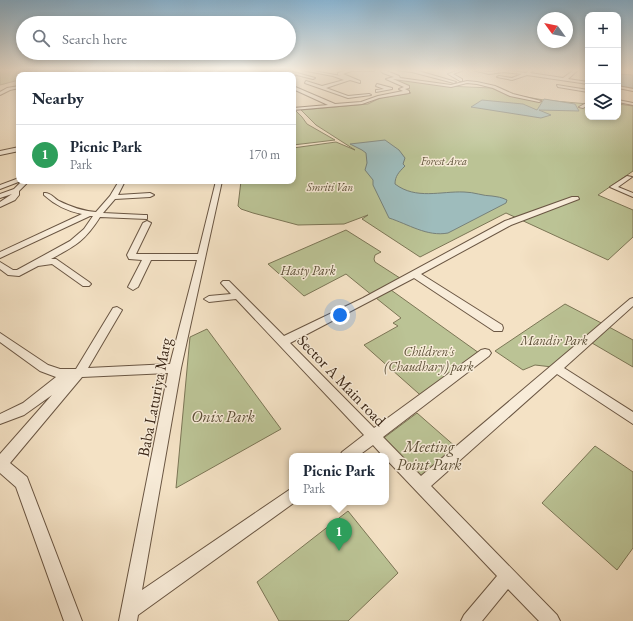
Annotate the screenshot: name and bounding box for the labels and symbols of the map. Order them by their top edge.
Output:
north arrow [537,12,573,48]
park label: Forest Area [420,154,467,168]
park label: Smriti Van [306,180,353,194]
park label: Hasty Park [279,262,336,279]
your location [330,305,350,325]
street label: Sector A Main road [293,330,391,431]
park label: Mandir Park [519,332,588,349]
street label: Baba Laturiya Marg [133,335,177,458]
park label: Children's (Chaudhary) park [384,343,474,375]
park label: Onix Park [191,406,256,427]
park label: Meeting Point Park [396,436,462,475]
pin: 1 [326,518,352,551]

